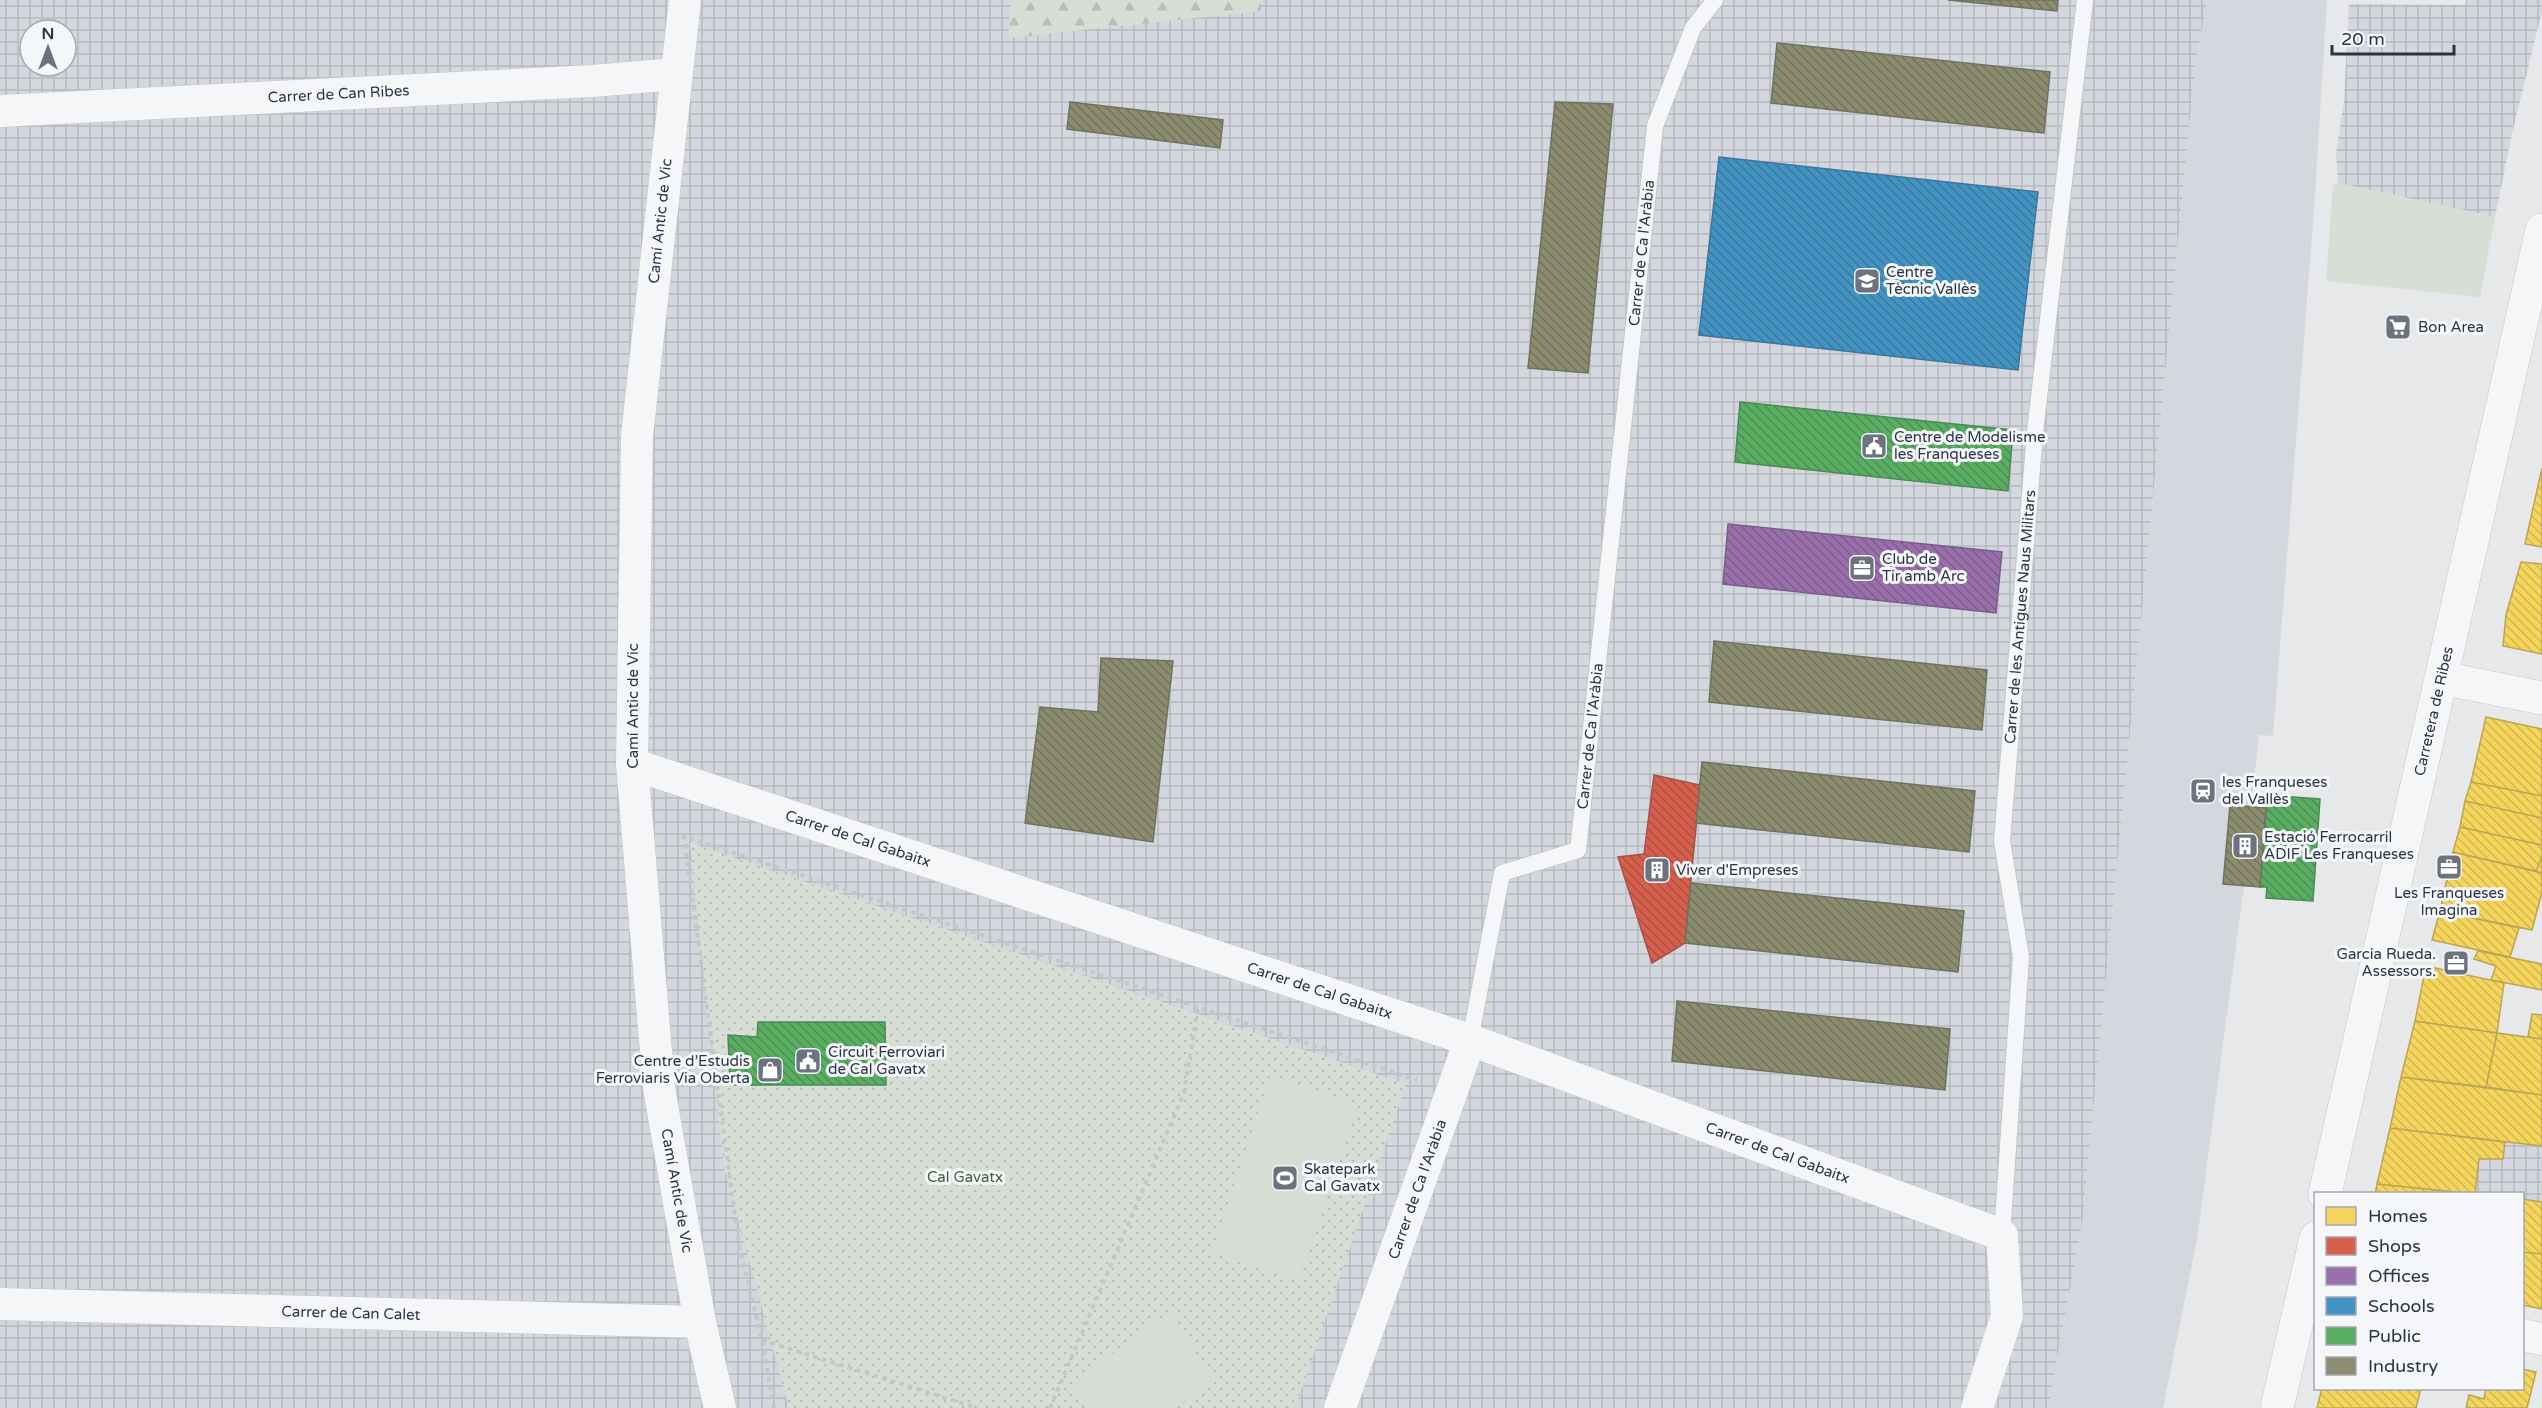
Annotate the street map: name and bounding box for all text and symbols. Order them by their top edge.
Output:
north arrow [18,18,78,78]
scale bar [2332,18,2454,56]
text: N [42,24,54,44]
text: 20 m [2341,28,2385,50]
street label: Carrer de Can Ribes [267,81,410,106]
street label: Camí Antic de Vic [644,158,676,284]
street label: Carrer de Ca l'Aràbia [1625,179,1658,327]
place label: Centre Tècnic Vallès [1886,263,1977,298]
school or university icon: Centre Tècnic Vallès [1852,266,1882,296]
supermarket icon: Bon Area [2383,312,2413,342]
place label: Bon Area [2418,318,2484,336]
place label: Centre de Modelisme les Franqueses [1894,428,2045,463]
public building icon: Centre de Modelisme les Franqueses [1859,431,1889,461]
street label: Carrer de les Antigues Naus Militars [2001,489,2039,745]
place label: Club de Tir amb Arc [1882,550,1965,585]
office icon: Club de Tir amb Arc [1847,553,1877,583]
street label: Camí Antic de Vic [624,643,642,769]
street label: Carretera de Ribes [2410,645,2457,778]
street label: Carrer de Ca l'Aràbia [1573,662,1607,810]
place label: les Franqueses del Vallès [2222,773,2327,808]
station icon: les Franqueses del Vallès [2188,776,2218,806]
street label: Carrer de Cal Gabaitx [783,806,933,871]
place label: Estació Ferrocarril ADIF Les Franqueses [2264,828,2414,863]
building icon: Estació Ferrocarril ADIF Les Franqueses [2230,831,2260,861]
office icon: Les Franqueses Imagina [2434,852,2464,882]
building icon: Viver d'Empreses [1642,855,1672,885]
place label: Viver d'Empreses [1676,861,1798,879]
place label: Les Franqueses Imagina [2394,884,2504,919]
place label: Garcia Rueda. Assessors. [2337,945,2436,980]
office icon: Garcia Rueda. Assessors. [2441,948,2471,978]
street label: Carrer de Cal Gabaitx [1245,958,1395,1023]
place label: Circuit Ferroviari de Cal Gavatx [828,1043,945,1078]
public building icon: Circuit Ferroviari de Cal Gavatx [793,1046,823,1076]
place label: Centre d’Estudis Ferroviaris Via Oberta [596,1052,750,1087]
shop icon: Centre d’Estudis Ferroviaris Via Oberta [755,1055,785,1085]
street label: Carrer de Ca l'Aràbia [1384,1117,1450,1262]
street label: Carrer de Cal Gabaitx [1703,1118,1852,1187]
street label: Camí Antic de Vic [657,1127,697,1254]
place label: Skatepark Cal Gavatx [1304,1160,1380,1195]
sports icon: Skatepark Cal Gavatx [1270,1163,1300,1193]
park label: Cal Gavatx [927,1168,1003,1186]
legend [2314,1192,2524,1390]
text: Homes [2368,1205,2428,1227]
text: Shops [2368,1235,2421,1257]
text: Offices [2368,1265,2430,1287]
text: Schools [2368,1295,2435,1317]
street label: Carrer de Can Calet [281,1302,421,1324]
text: Public [2368,1325,2421,1347]
text: Industry [2368,1355,2439,1377]

